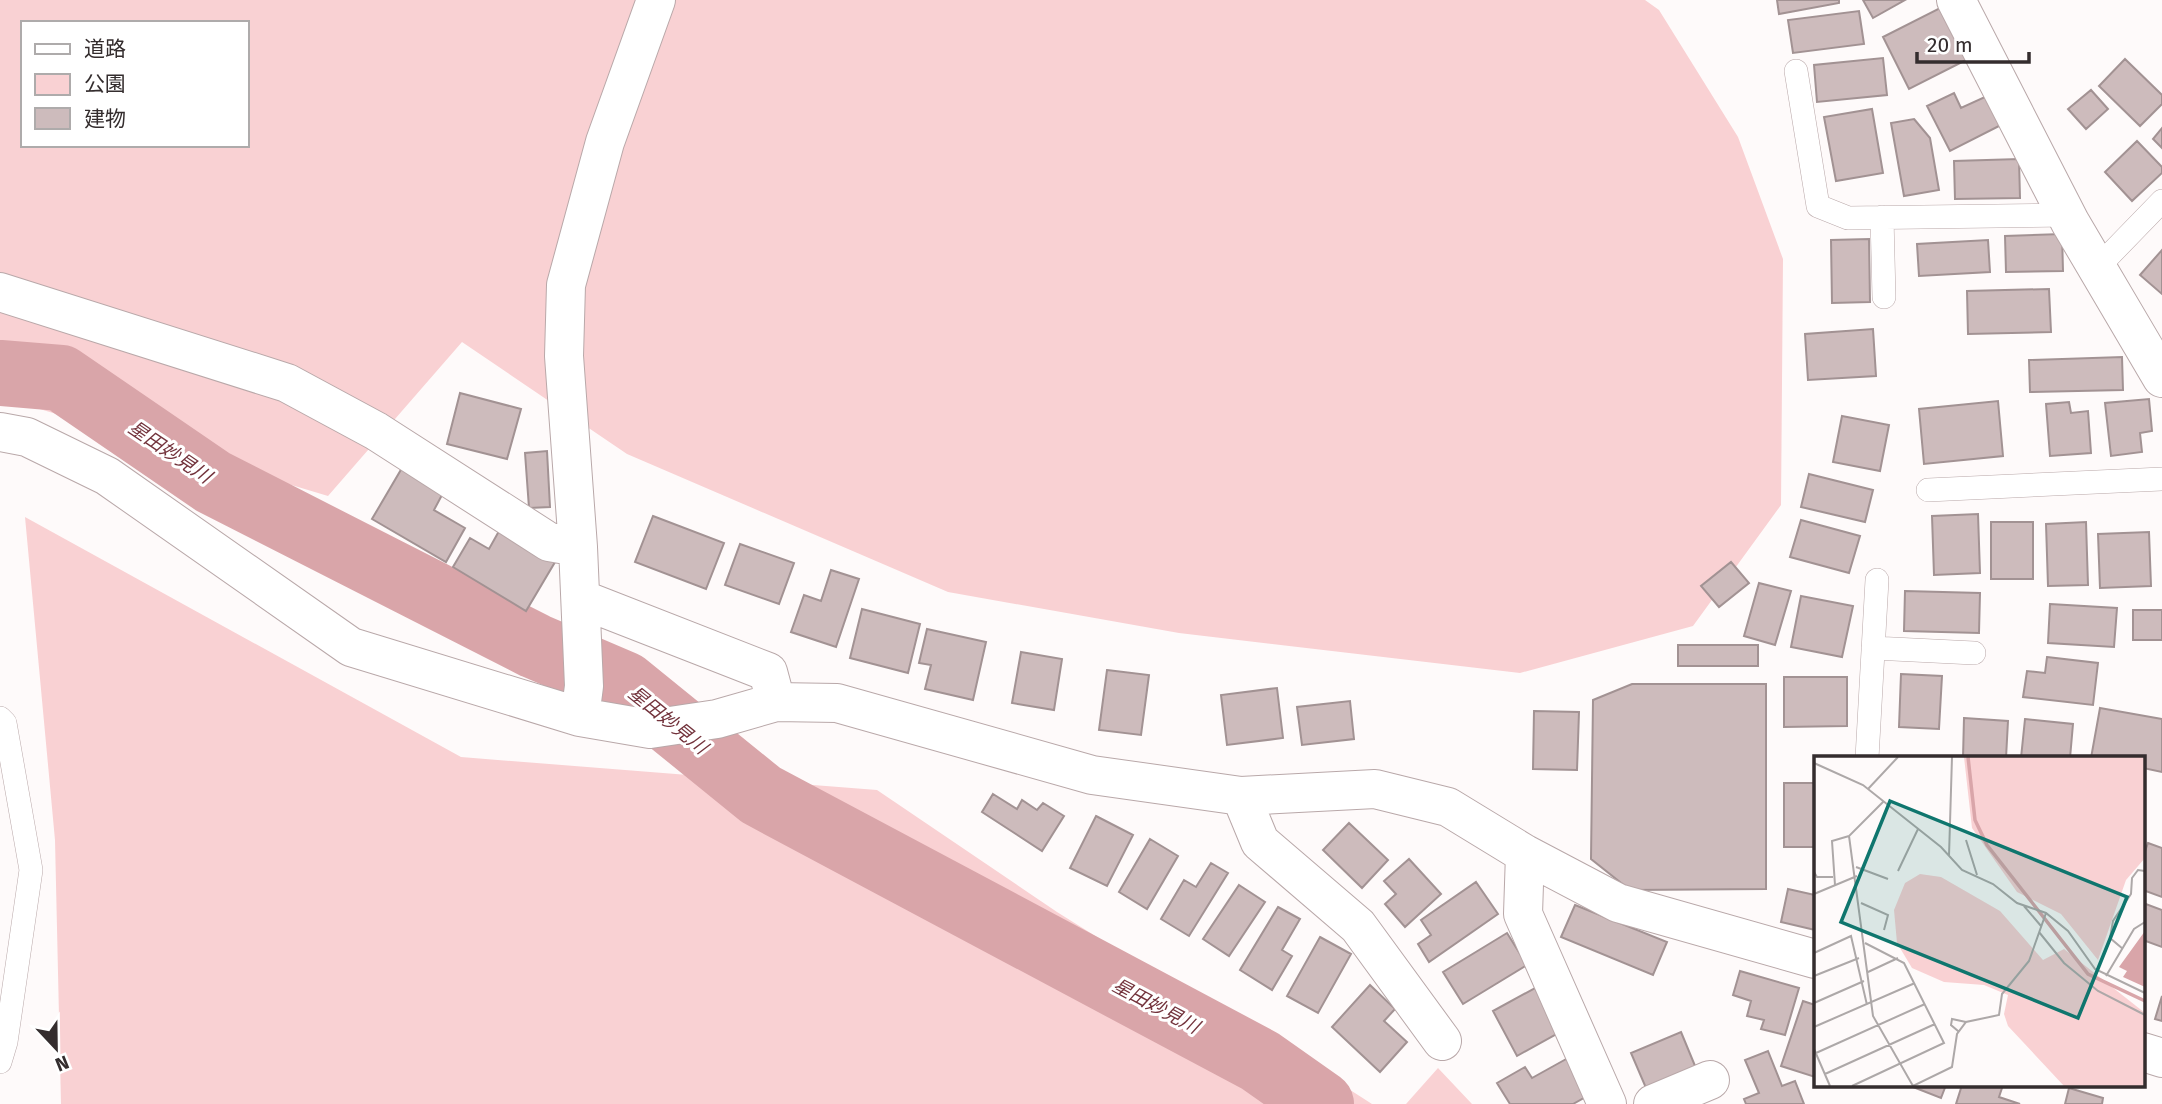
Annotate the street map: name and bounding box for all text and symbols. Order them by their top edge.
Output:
legend [21,21,248,147]
scale bar [1917,21,2029,65]
text: 20 m [1927,32,1973,58]
text: 道路 [84,36,126,62]
text: 公園 [84,71,126,97]
text: 建物 [84,106,126,132]
water label: 星田妙見川 [124,416,217,489]
water label: 星田妙見川 [624,681,714,760]
inset map [1814,756,2144,1086]
water label: 星田妙見川 [1109,974,1205,1039]
north arrow [21,1013,91,1083]
text: N [52,1050,72,1076]

